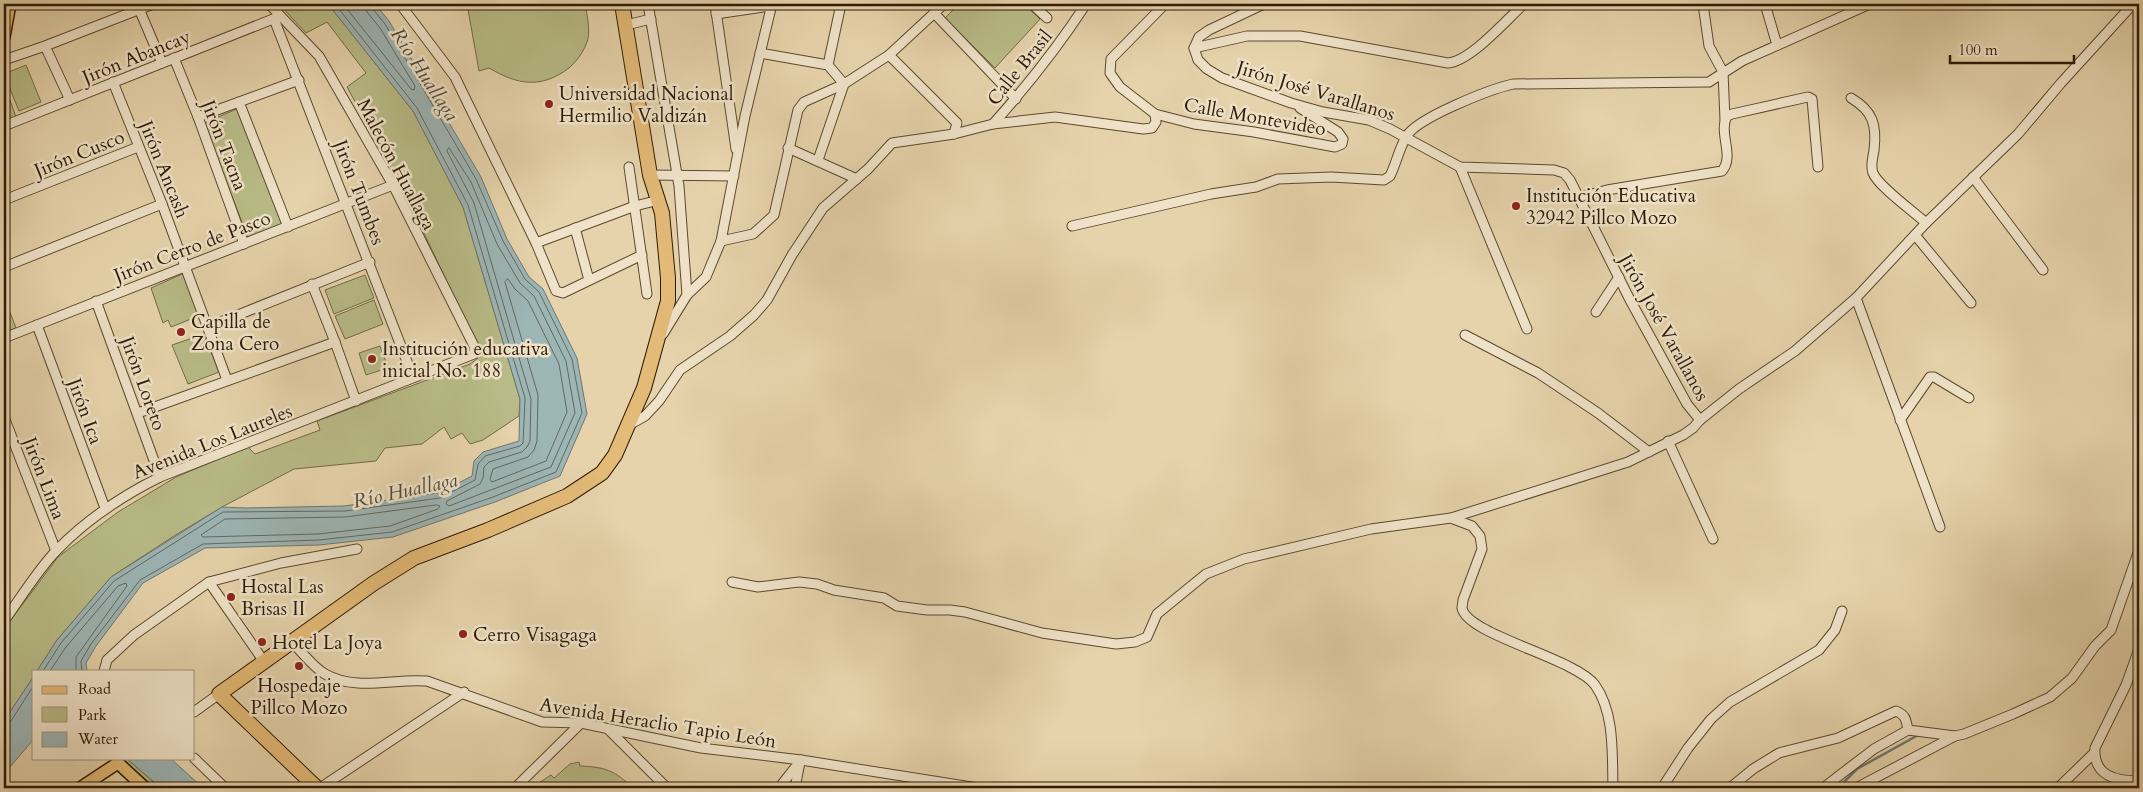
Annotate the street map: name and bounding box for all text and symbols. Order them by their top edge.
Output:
water label: Río Huallaga [384,22,465,126]
street label: Jirón Abancay [76,23,194,92]
street label: Calle Brasil [981,24,1059,111]
scale bar [1950,32,2074,64]
text: 100 m [1958,40,1998,60]
street label: Jirón José Varallanos [1230,54,1398,127]
place label: Universidad Nacional Hermilio Valdizán [559,81,734,129]
street label: Calle Montevideo [1182,92,1328,142]
street label: Jirón Tacna [194,94,253,194]
street label: Malecón Huallaga [350,94,442,235]
marker: Universidad Nacional Hermilio Valdizán [543,98,555,110]
street label: Jirón Ancash [132,114,196,222]
street label: Jirón Cusco [28,124,128,185]
street label: Jirón Tumbes [326,133,391,249]
place label: Institución Educativa 32942 Pillco Mozo [1526,183,1696,231]
marker: Institución Educativa 32942 Pillco Mozo [1510,200,1522,212]
street label: Jirón Cerro de Pasco [107,205,274,290]
street label: Jirón José Varallanos [1611,247,1715,406]
place label: Capilla de Zona Cero [191,309,279,357]
marker: Capilla de Zona Cero [175,326,187,338]
street label: Jirón Loreto [113,330,172,434]
place label: Institución educativa inicial No. 188 [382,336,549,384]
marker: Institución educativa inicial No. 188 [366,353,378,365]
street label: Jirón Ica [60,372,109,448]
street label: Avenida Los Laureles [129,398,296,486]
street label: Jirón Lima [15,431,72,523]
water label: Río Huallaga [350,466,460,515]
place label: Hostal Las Brisas II [241,574,324,622]
marker: Hostal Las Brisas II [225,591,237,603]
place label: Cerro Visagaga [473,622,597,648]
marker: Cerro Visagaga [457,628,469,640]
place label: Hotel La Joya [272,630,382,656]
marker: Hotel La Joya [256,636,268,648]
marker: Hospedaje Pillco Mozo [293,660,305,672]
legend [32,670,195,760]
place label: Hospedaje Pillco Mozo [250,673,348,721]
text: Road [78,679,111,699]
street label: Avenida Heraclio Tapio León [538,691,778,755]
text: Park [78,705,107,725]
text: Water [77,729,119,749]

